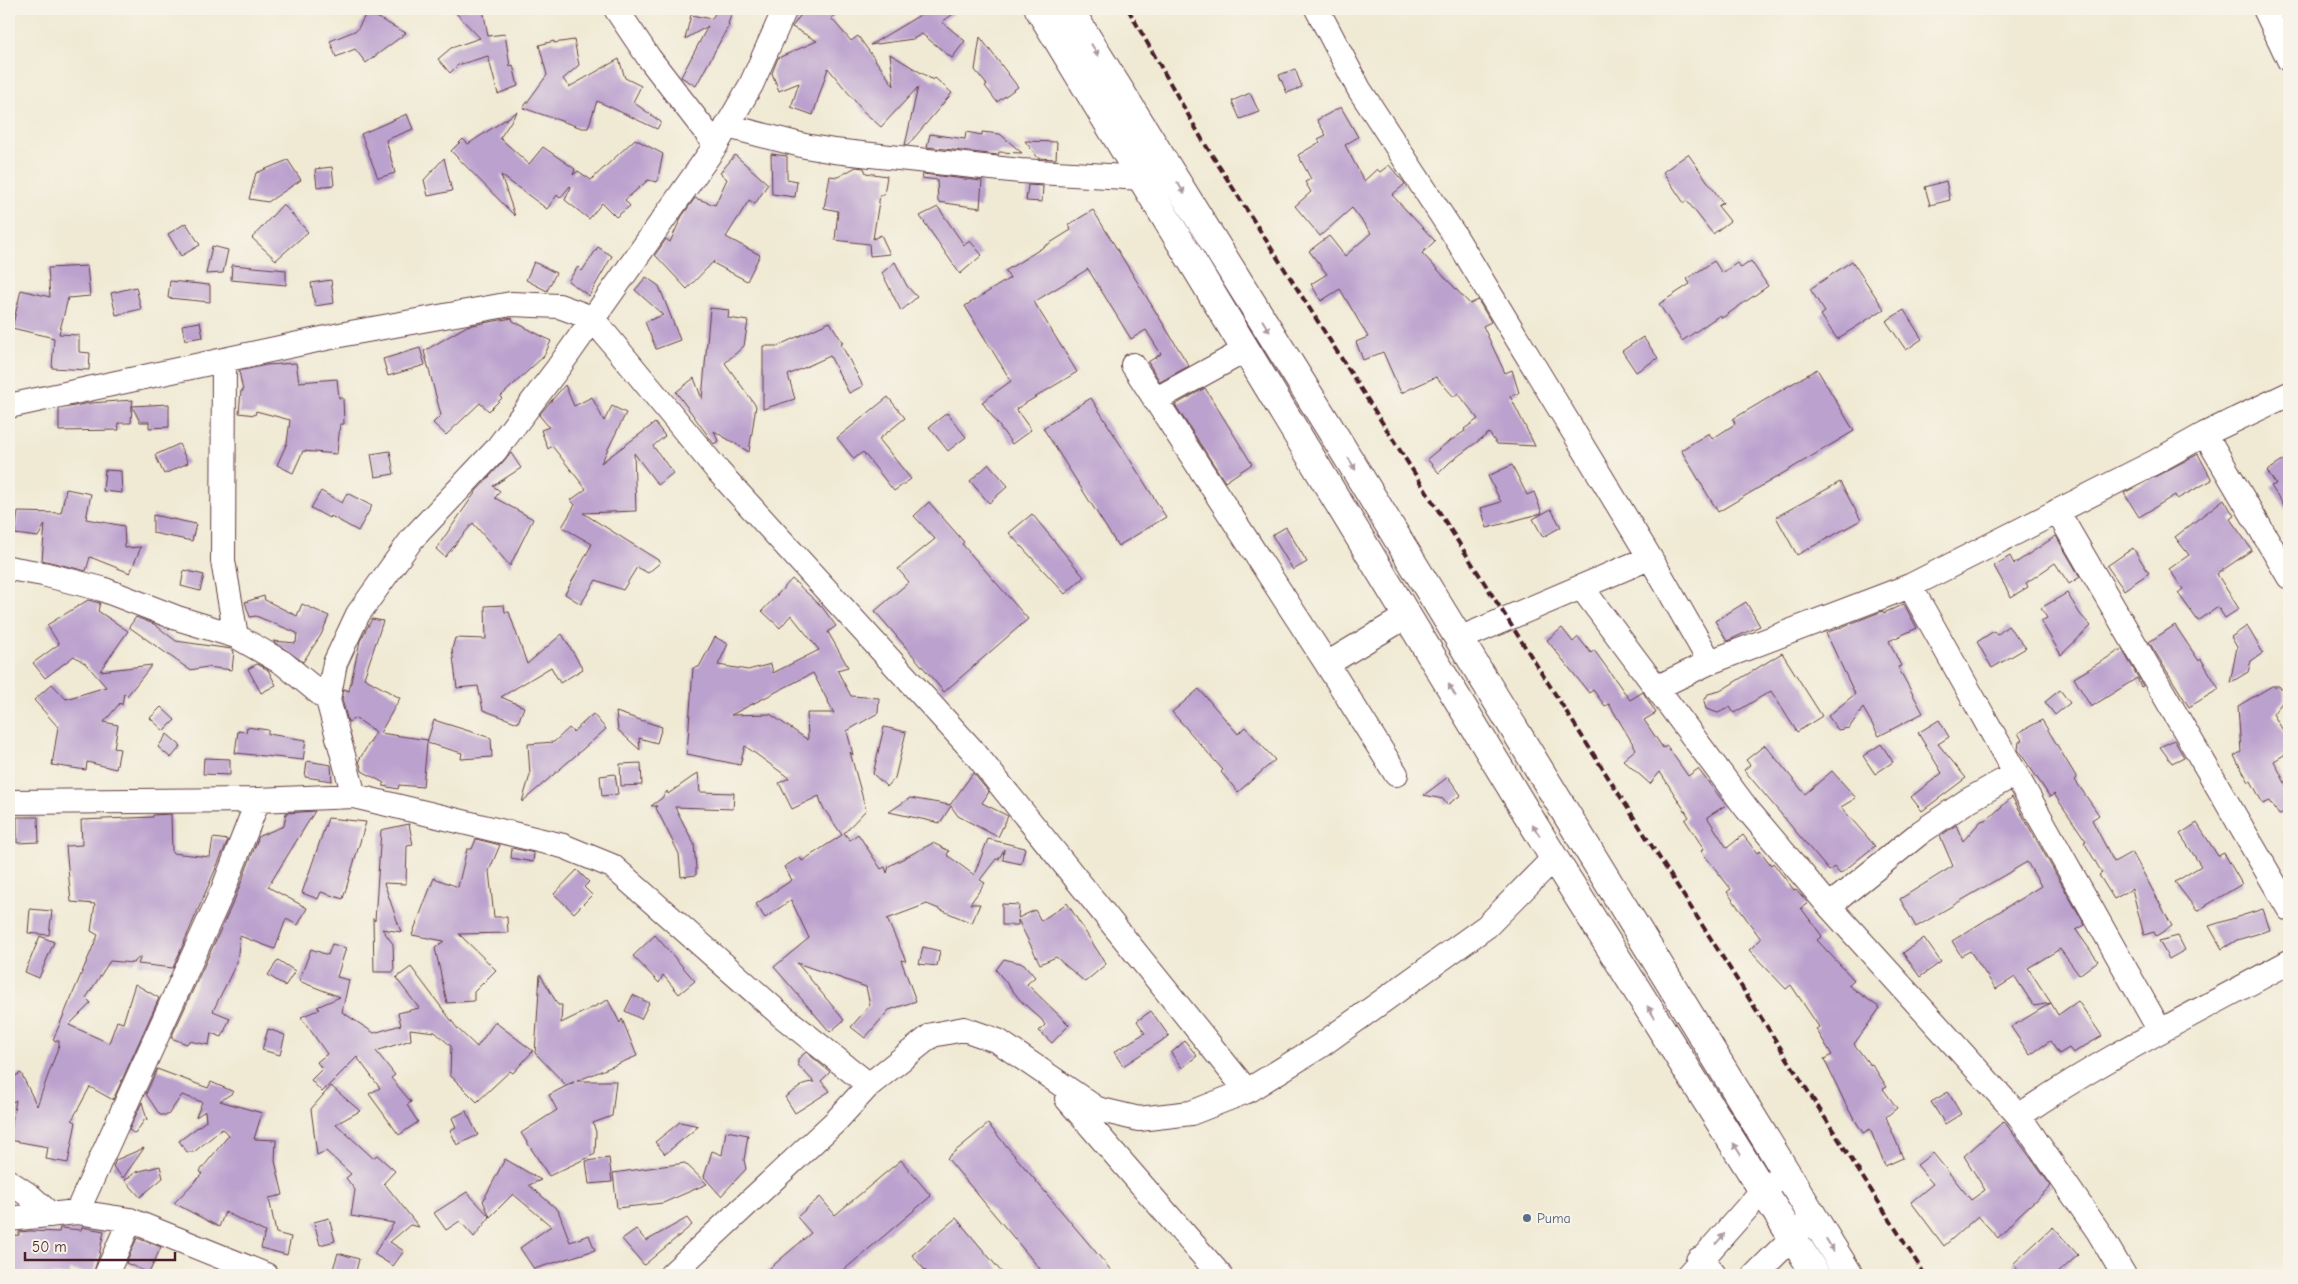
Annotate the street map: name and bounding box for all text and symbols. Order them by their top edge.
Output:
one-way arrow [1090,44,1099,57]
one-way arrow [1176,182,1185,195]
one-way arrow [1262,320,1271,333]
one-way arrow [1347,458,1357,471]
one-way arrow [1448,684,1457,697]
one-way arrow [1532,823,1541,836]
one-way arrow [1646,1005,1656,1018]
one-way arrow [1732,1143,1741,1156]
place label: Puma [1537,1210,1571,1227]
marker: Puma [1521,1212,1533,1224]
scale bar [25,1229,175,1261]
one-way arrow [1714,1233,1726,1245]
text: 50 m [32,1238,67,1256]
one-way arrow [1826,1238,1835,1251]

